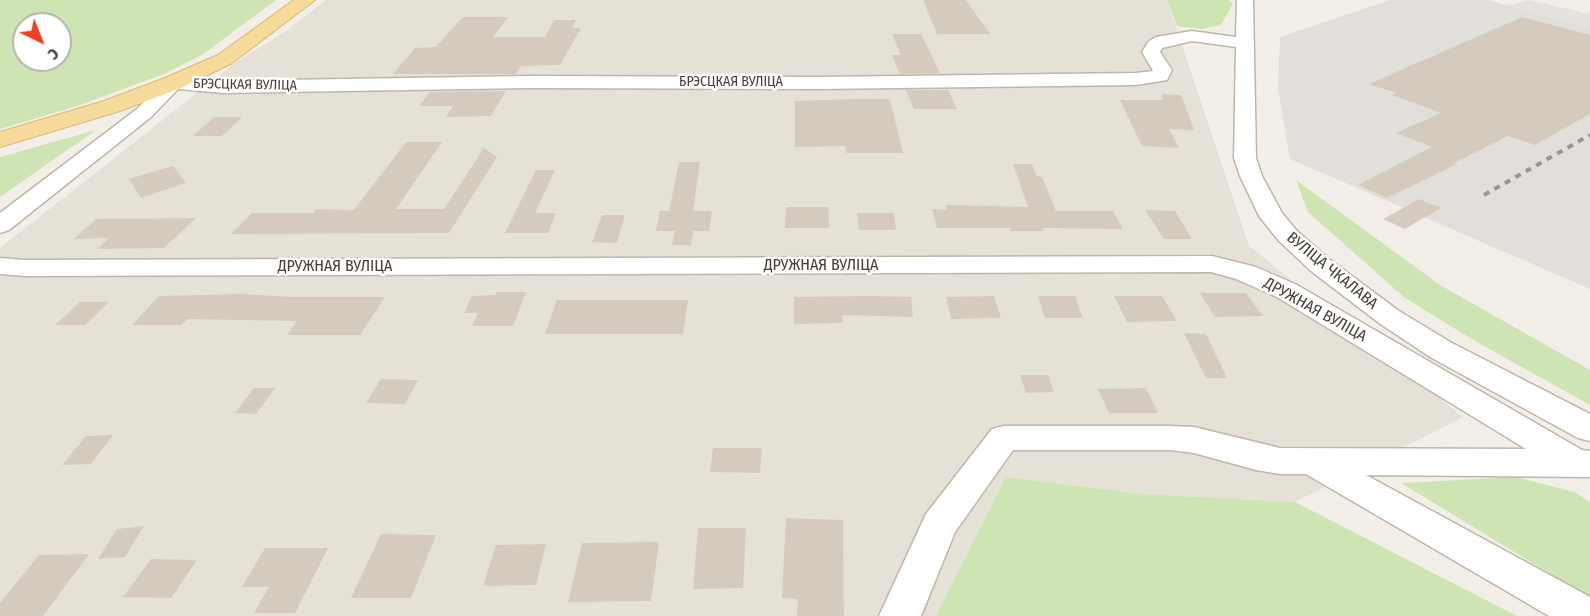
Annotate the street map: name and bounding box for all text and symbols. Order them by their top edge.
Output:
north arrow [12,12,72,72]
text: С [44,44,63,64]
street label: БРЭСЦКАЯ ВУЛІЦА [679,74,783,90]
street label: БРЭСЦКАЯ ВУЛІЦА [193,76,297,94]
street label: ВУЛІЦА ЧКАЛАВА [1282,228,1382,314]
street label: ДРУЖНАЯ ВУЛІЦА [764,256,878,276]
street label: ДРУЖНАЯ ВУЛІЦА [278,257,392,277]
street label: ДРУЖНАЯ ВУЛІЦА [1260,274,1370,346]

